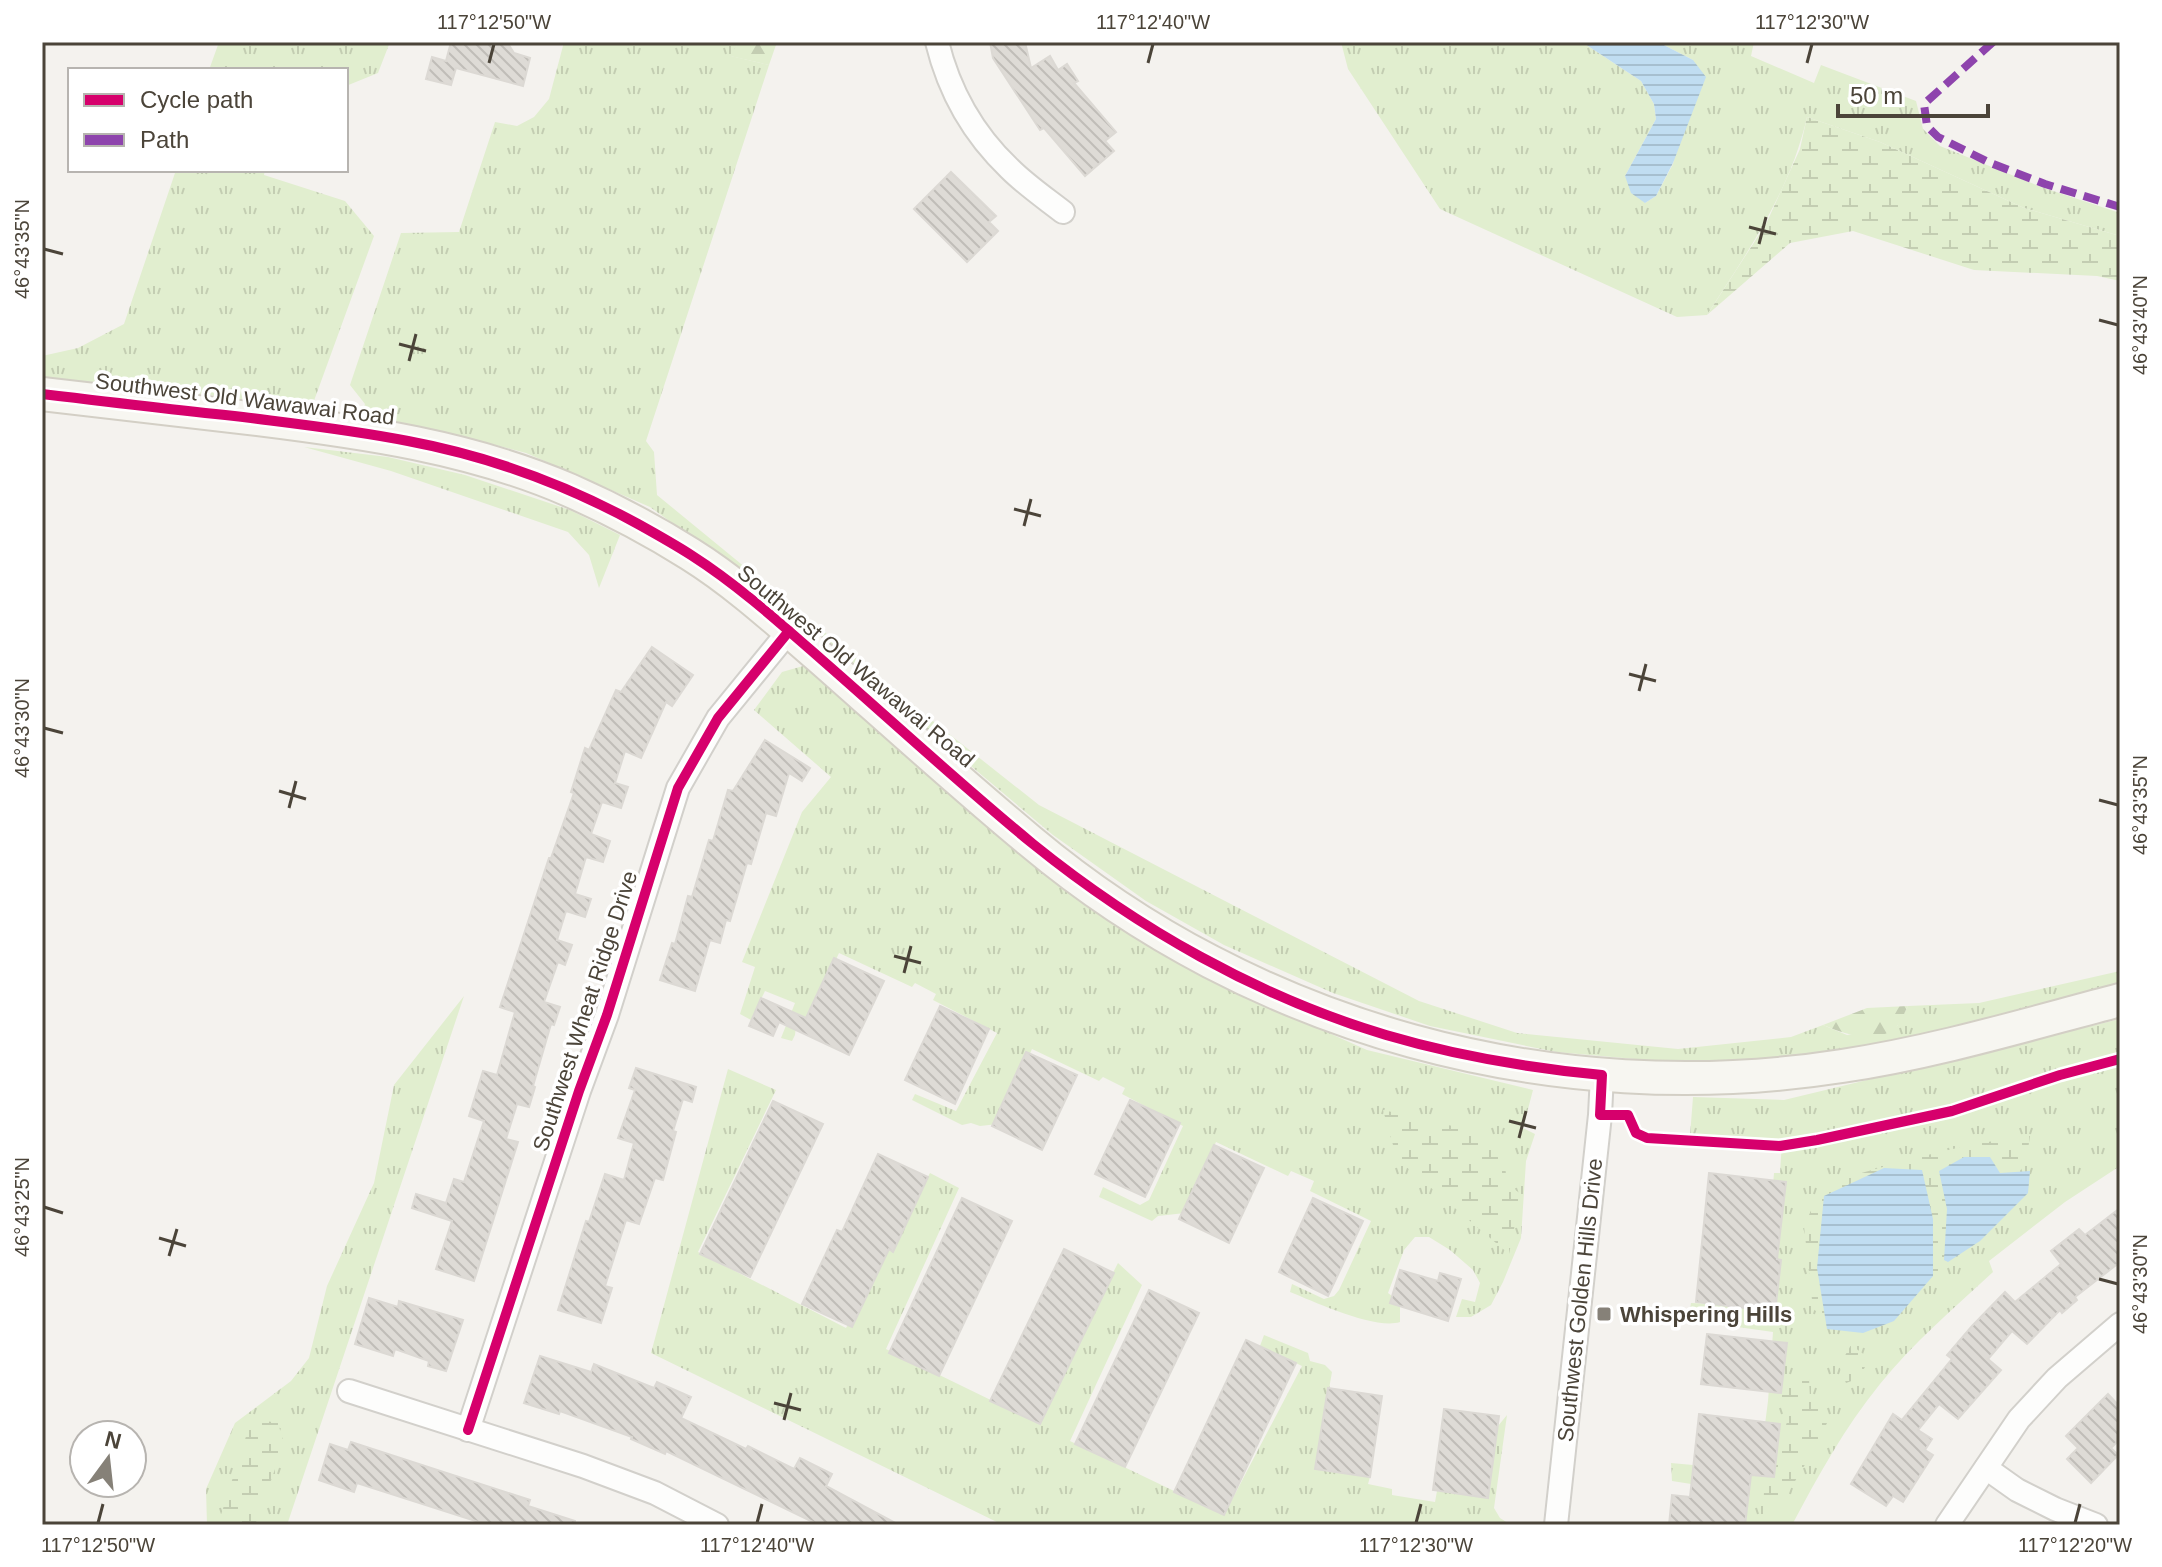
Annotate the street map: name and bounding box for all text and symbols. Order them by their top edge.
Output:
text: 117°12'50"W [437,11,551,33]
text: 117°12'40"W [1096,11,1210,33]
text: 117°12'30"W [1755,11,1869,33]
legend [68,68,348,172]
scale bar [1838,68,1988,118]
text: 50 m [1850,82,1903,109]
text: Cycle path [140,86,253,113]
text: Path [140,126,189,153]
text: 46°43'35"N [11,199,33,299]
text: 46°43'40"N [2129,275,2151,375]
street label: Southwest Old Wawawai Road [94,368,396,430]
street label: Southwest Old Wawawai Road [733,560,979,772]
text: 46°43'30"N [11,678,33,778]
text: 46°43'35"N [2129,755,2151,855]
street label: Southwest Wheat Ridge Drive [528,868,642,1154]
text: 46°43'25"N [11,1157,33,1257]
street label: Southwest Golden Hills Drive [1553,1157,1607,1443]
text: 46°43'30"N [2129,1234,2151,1334]
place label: Whispering Hills [1620,1302,1792,1327]
marker: Whispering Hills [1595,1305,1613,1323]
north arrow [68,1419,148,1499]
text: N [102,1426,124,1454]
text: 117°12'50"W [41,1534,155,1556]
text: 117°12'40"W [700,1534,814,1556]
text: 117°12'30"W [1359,1534,1473,1556]
text: 117°12'20"W [2018,1534,2132,1556]

